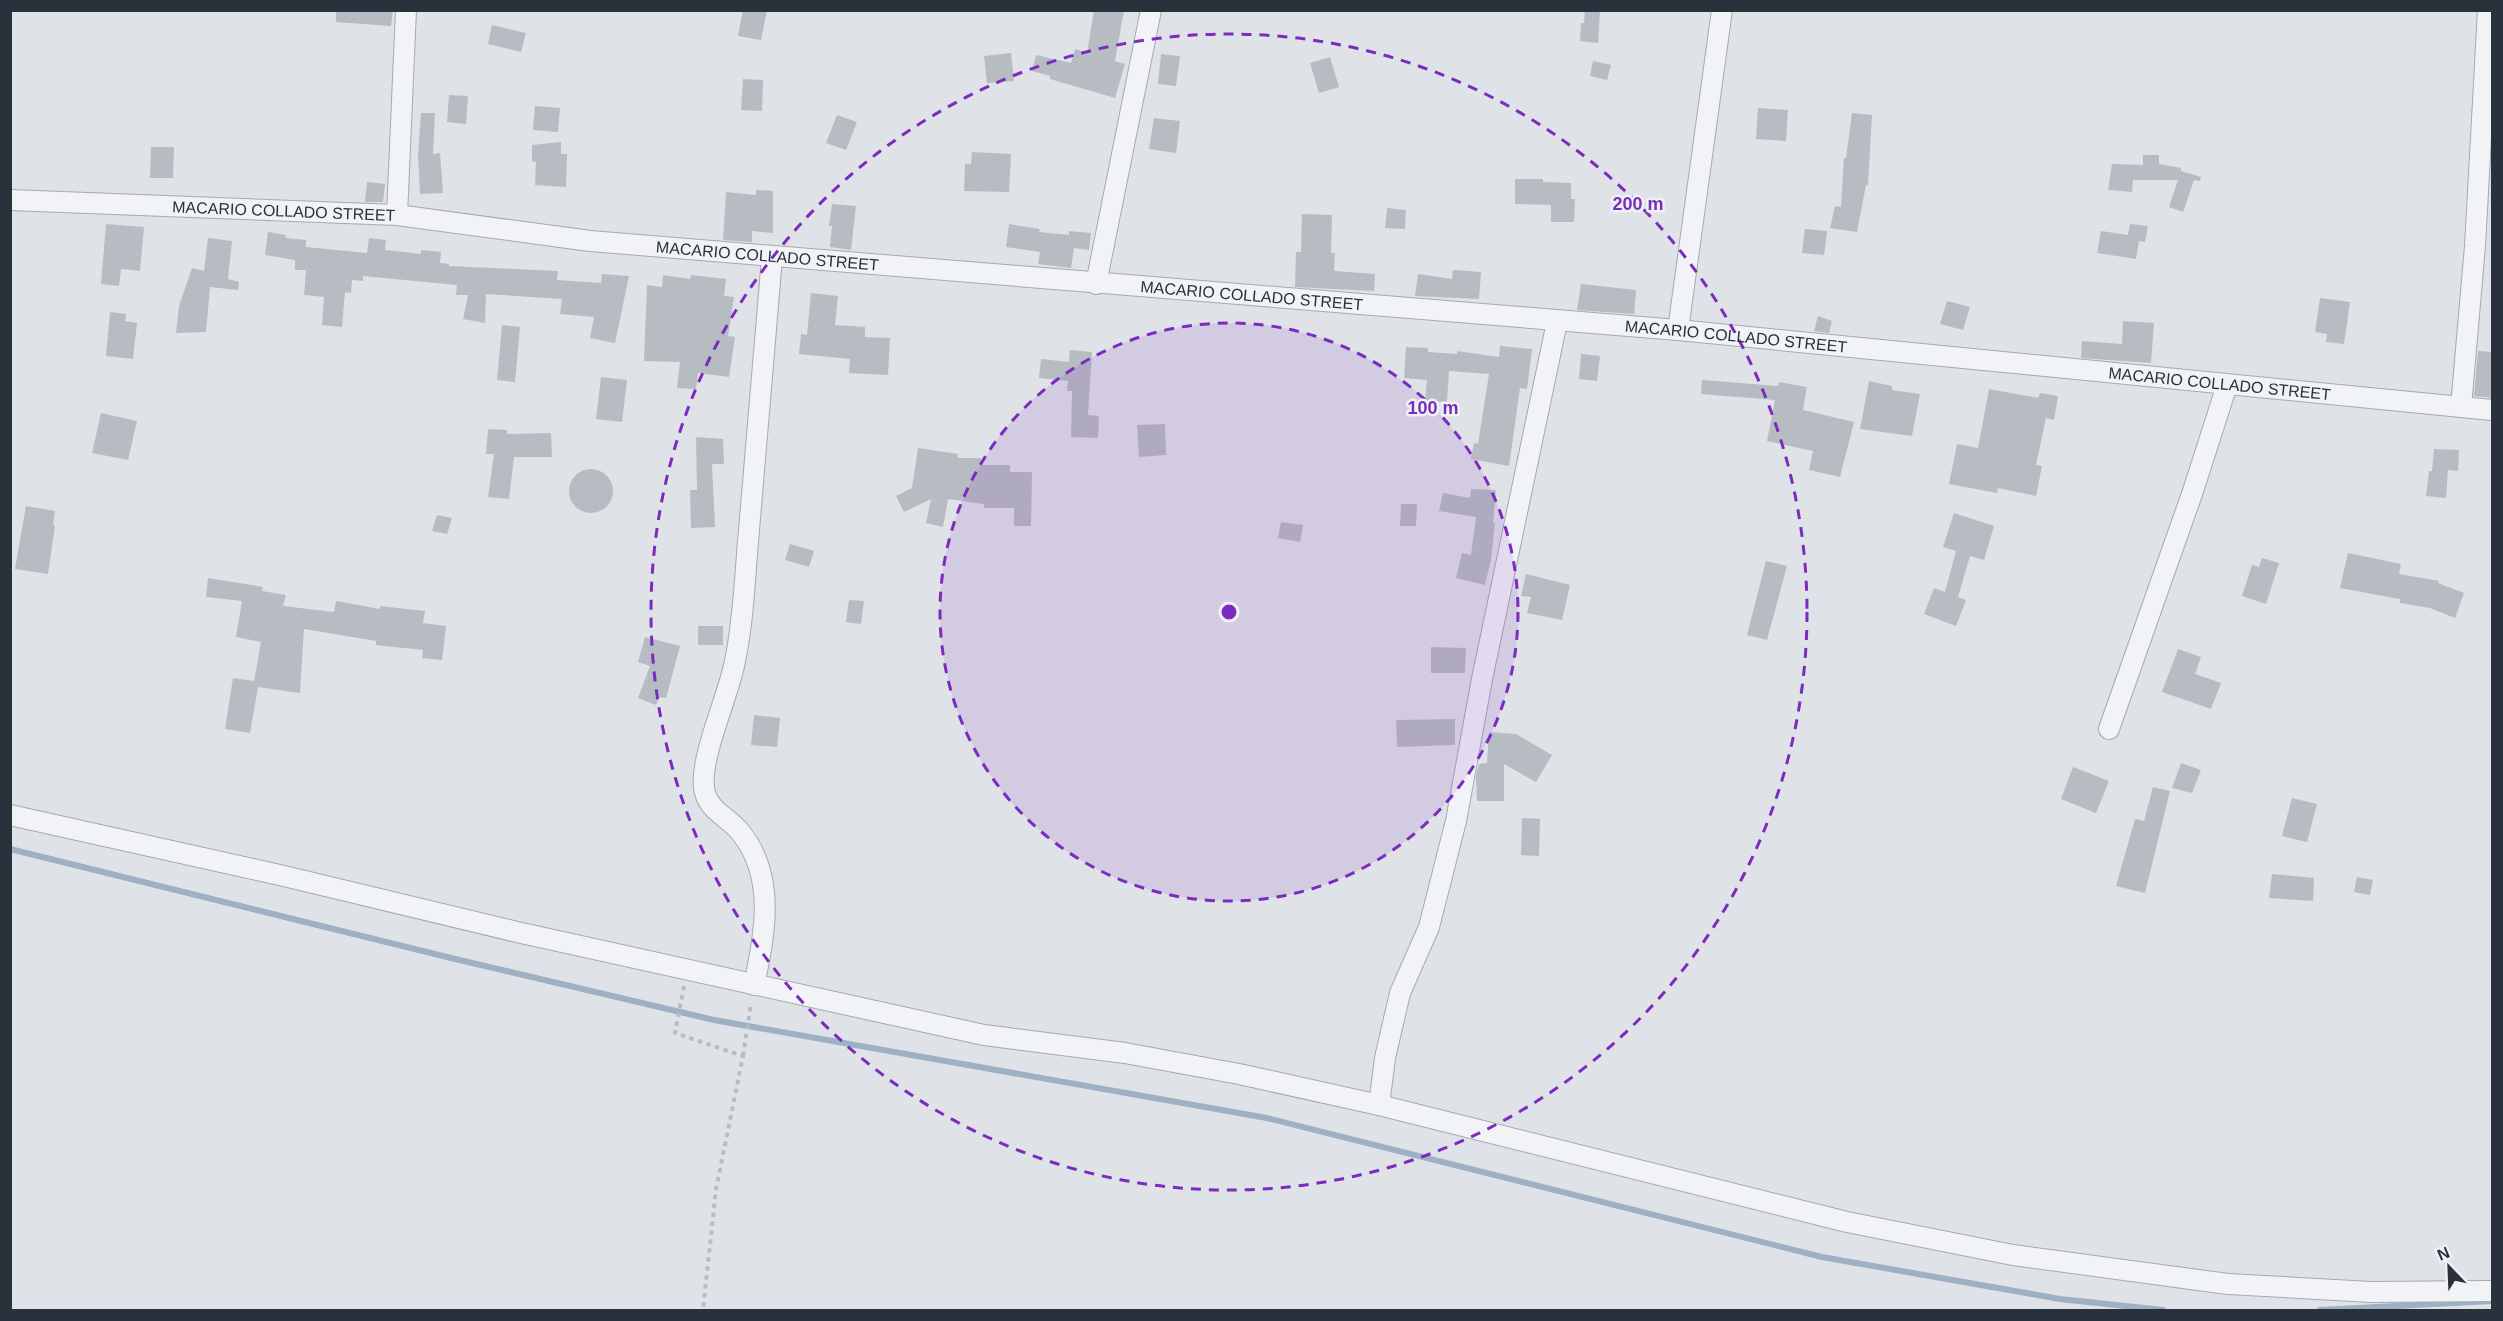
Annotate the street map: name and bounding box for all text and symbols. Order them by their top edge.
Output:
text: 200 m [1612,194,1664,214]
street label: MACARIO COLLADO STREET [172,198,396,224]
street label: MACARIO COLLADO STREET [655,238,880,274]
street label: MACARIO COLLADO STREET [1140,278,1364,313]
street label: MACARIO COLLADO STREET [1624,318,1848,356]
street label: MACARIO COLLADO STREET [2108,364,2332,403]
text: 100 m [1407,398,1459,418]
centre of rings [1219,602,1239,622]
north arrow [2419,1237,2479,1297]
text: N [2435,1244,2452,1264]

